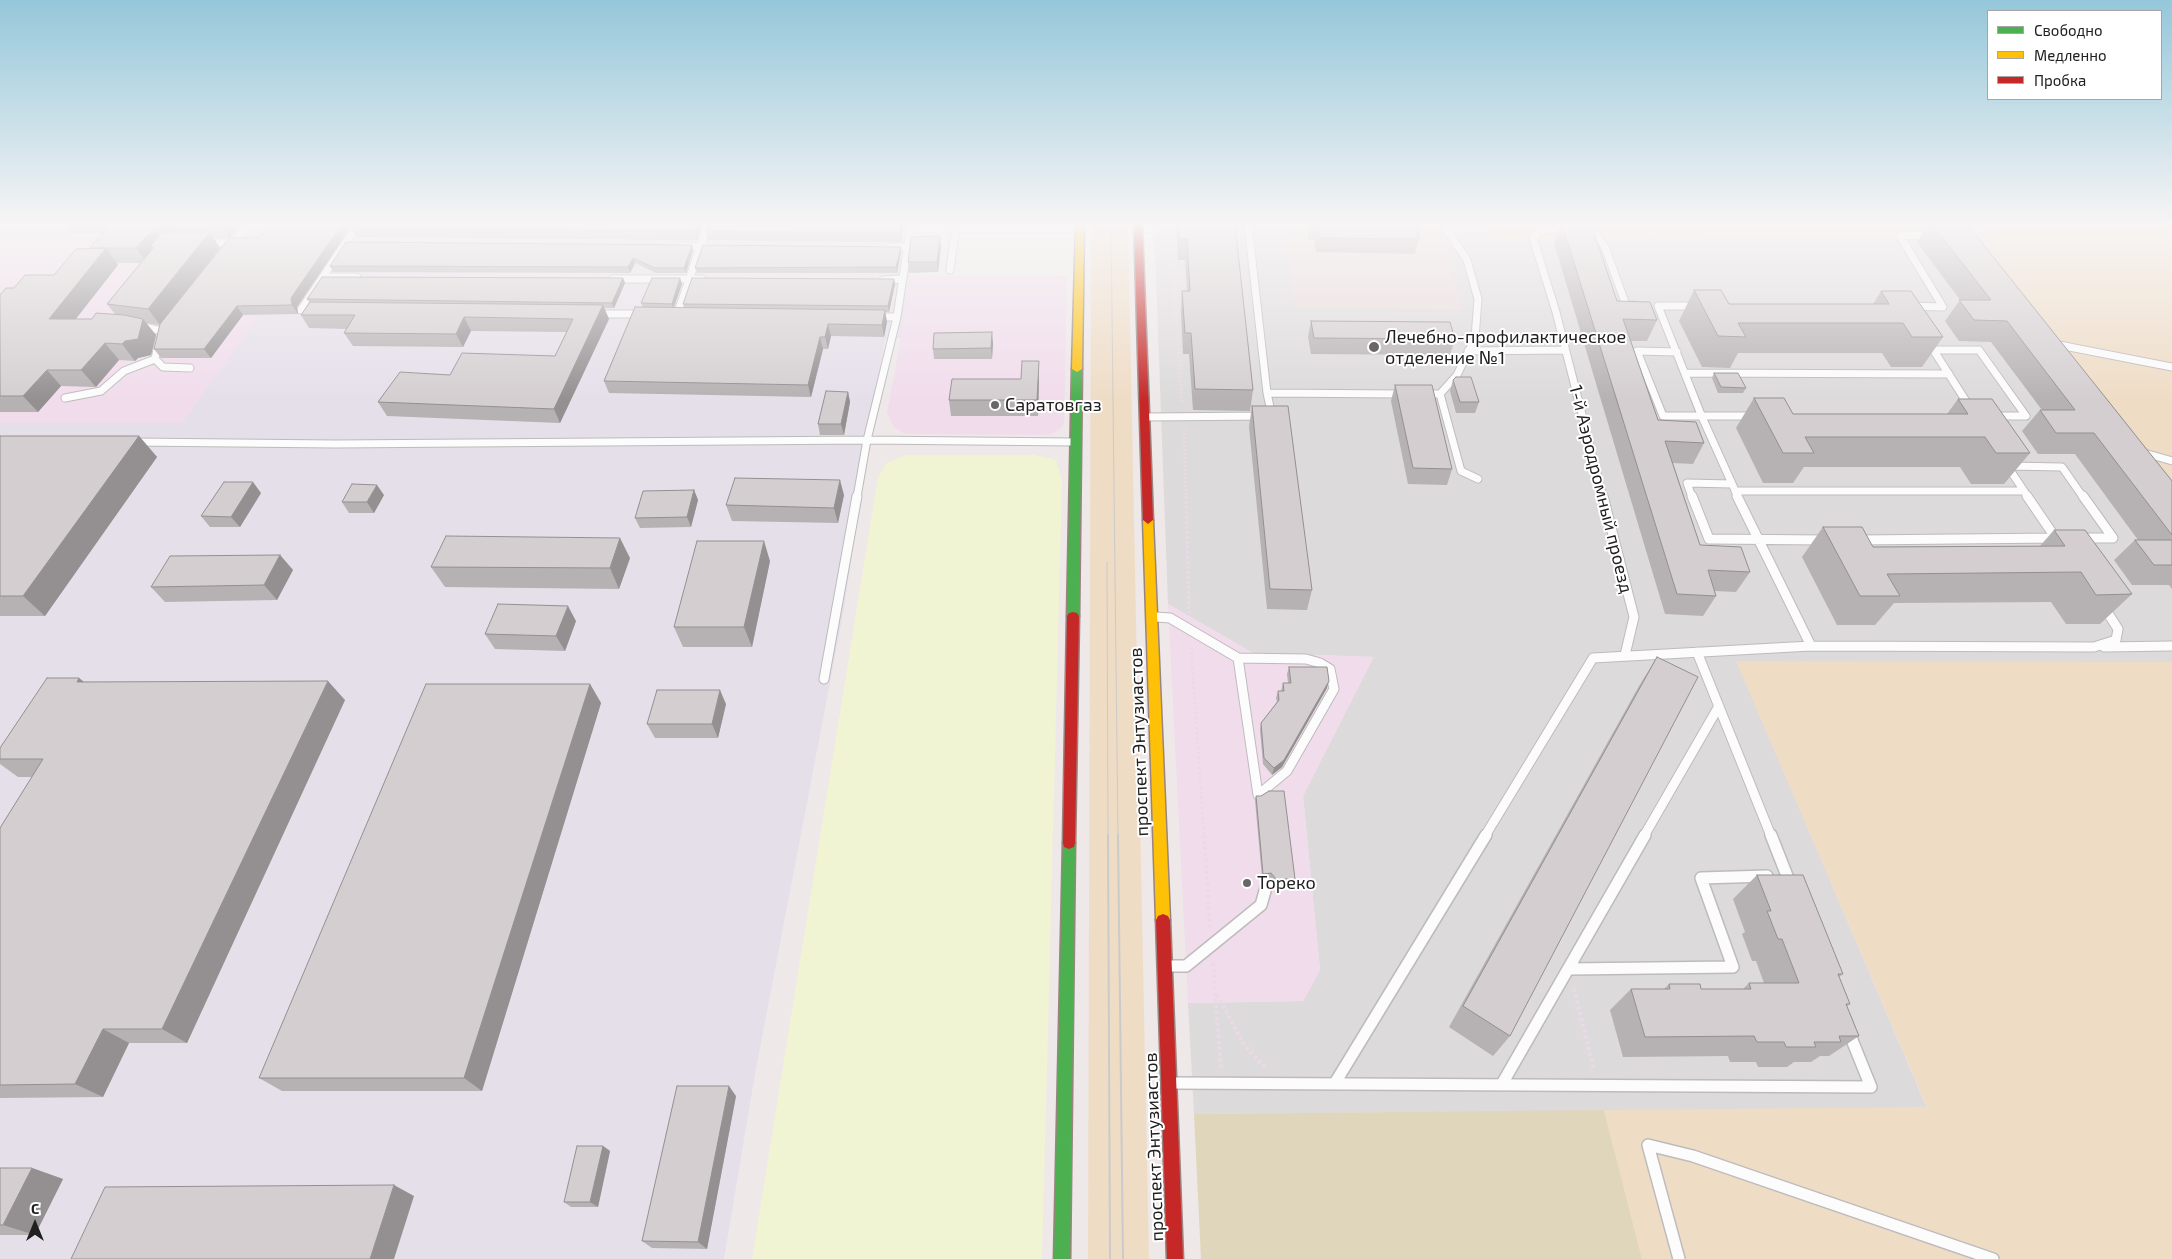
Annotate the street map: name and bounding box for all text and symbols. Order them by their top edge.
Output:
legend [1987,10,2162,100]
text: Свободно [2034,21,2103,39]
text: Медленно [2034,46,2107,64]
text: Пробка [2034,71,2086,89]
place label: Лечебно-профилактическое отделение №1 [1385,326,1626,368]
marker: Лечебно-профилактическое отделение №1 [1367,340,1381,354]
street label: 1-й Аэродромный проезд [1565,383,1637,595]
place label: Саратовгаз [1005,394,1102,416]
marker: Саратовгаз [989,399,1001,411]
street label: проспект Энтузиастов [1125,647,1153,837]
place label: Тореко [1257,872,1316,894]
marker: Тореко [1241,877,1253,889]
street label: проспект Энтузиастов [1140,1052,1168,1242]
north arrow [10,1199,60,1249]
text: С [31,1200,39,1217]

